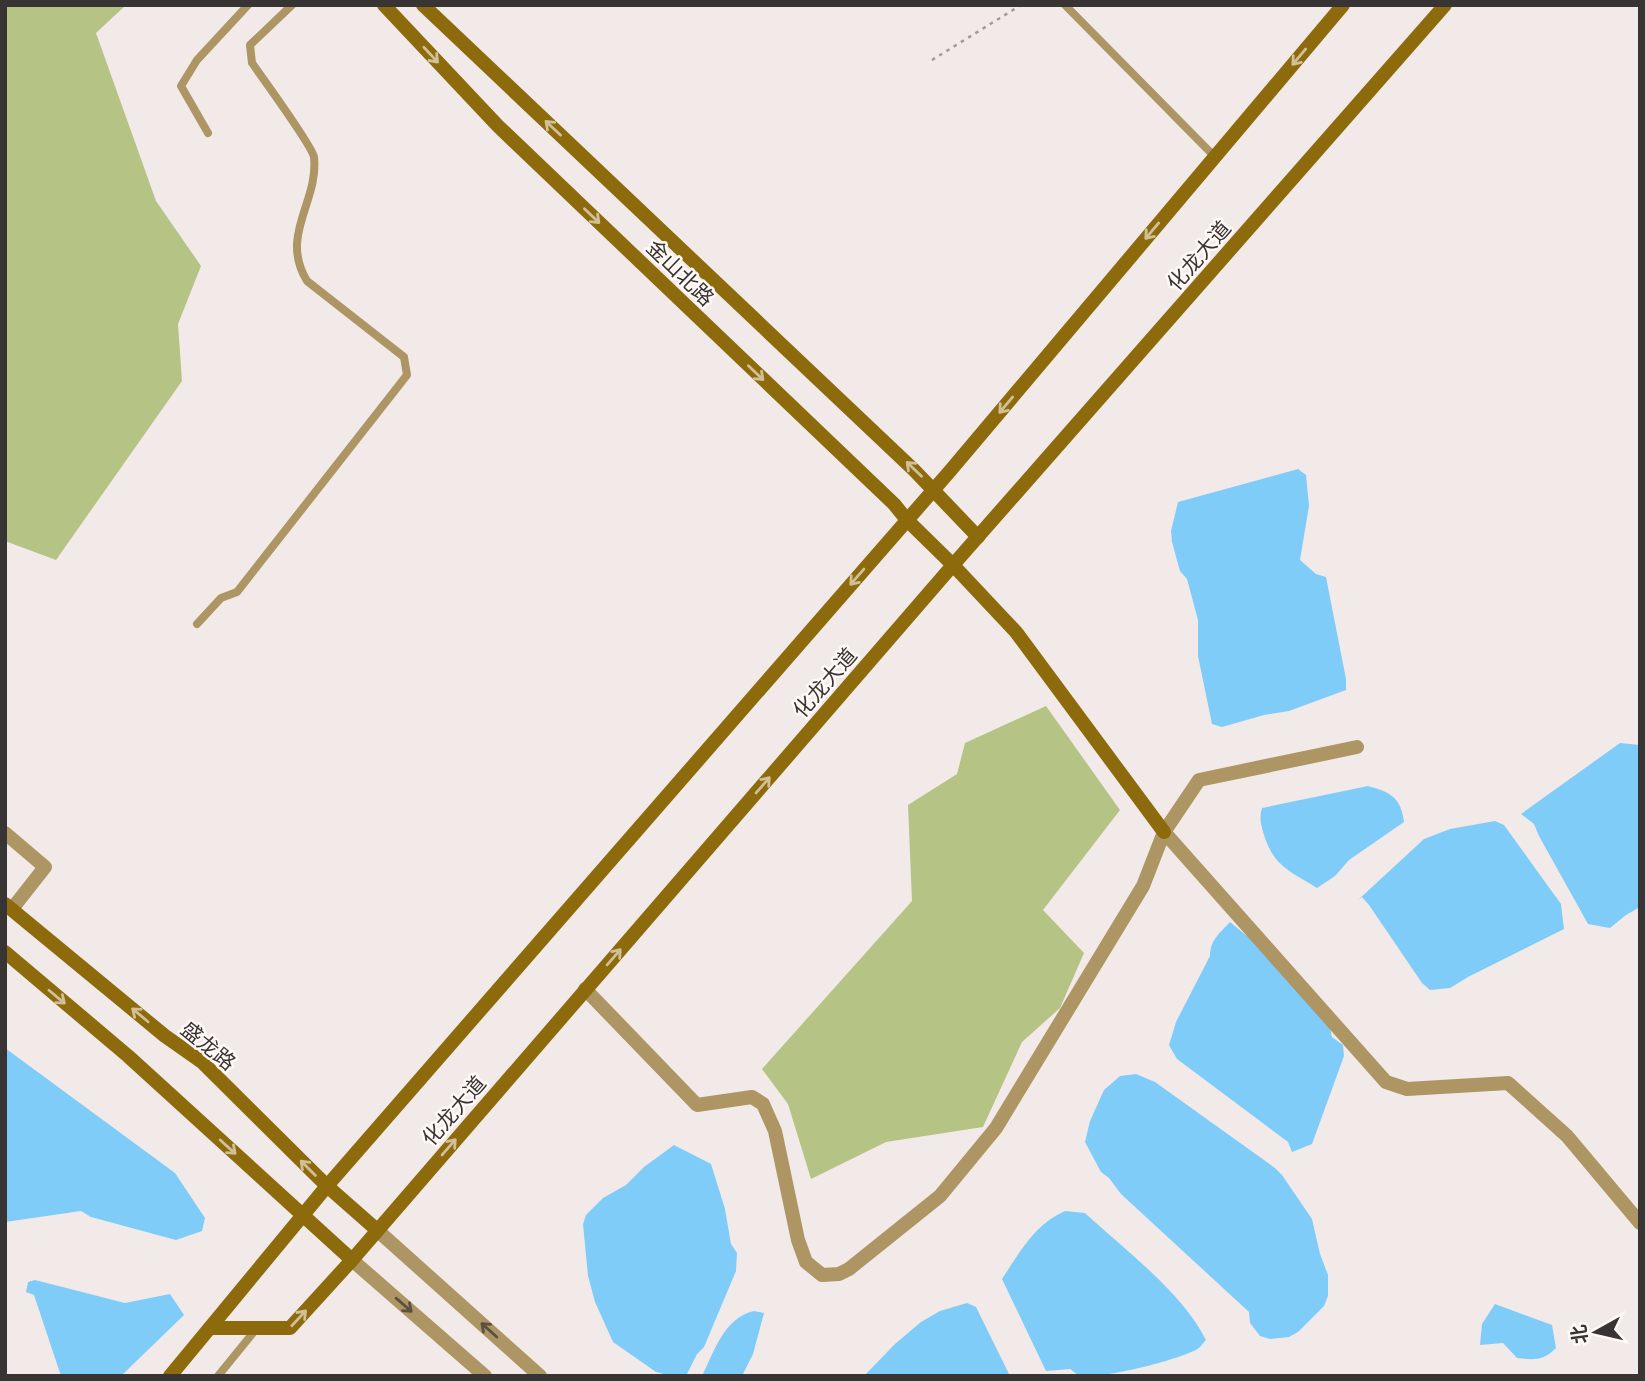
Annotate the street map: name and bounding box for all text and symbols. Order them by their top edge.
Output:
one-way arrow [423,46,439,64]
one-way arrow [1291,48,1307,66]
one-way arrow [544,120,562,136]
one-way arrow [583,207,600,224]
street label: 化龙大道 [1161,215,1235,295]
one-way arrow [1144,222,1160,240]
street label: 金山北路 [642,234,720,310]
one-way arrow [748,364,765,381]
one-way arrow [998,396,1014,414]
one-way arrow [906,461,923,478]
one-way arrow [849,568,865,586]
street label: 化龙大道 [787,642,861,722]
one-way arrow [755,776,771,794]
one-way arrow [606,948,622,966]
one-way arrow [48,989,66,1004]
one-way arrow [131,1008,149,1024]
street label: 盛龙路 [177,1015,241,1075]
street label: 化龙大道 [416,1070,490,1150]
one-way arrow [441,1138,457,1156]
one-way arrow [219,1139,237,1155]
one-way arrow [300,1159,317,1176]
one-way arrow [394,1297,412,1313]
north arrow [1561,1297,1631,1367]
one-way arrow [290,1310,307,1327]
one-way arrow [481,1322,498,1339]
text: 北 [1566,1323,1591,1345]

